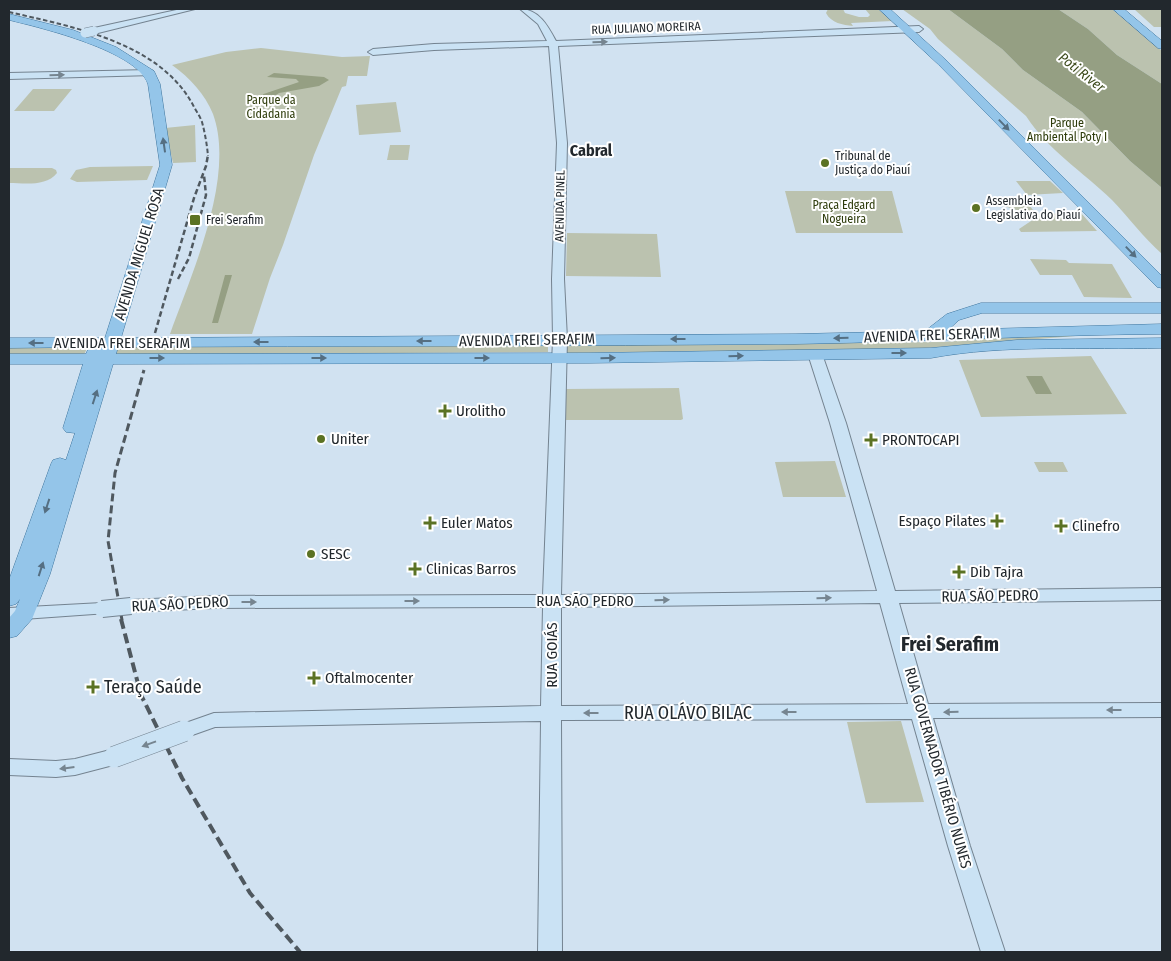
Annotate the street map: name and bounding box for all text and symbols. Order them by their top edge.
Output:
street label: RUA JULIANO MOREIRA [591,19,702,37]
one-way arrow [592,38,608,46]
water label: Poti River [1055,49,1109,96]
one-way arrow [50,71,66,79]
park label: Parque da Cidadania [246,93,296,121]
park label: Parque Ambiental Poty I [1027,116,1107,144]
one-way arrow [998,119,1010,131]
one-way arrow [160,137,168,153]
district label: Cabral [570,141,613,160]
place label: Tribunal de Justiça do Piauí [835,149,910,177]
marker: Tribunal de Justiça do Piauí [819,157,831,169]
street label: AVENIDA PINEL [552,169,568,242]
street label: AVENIDA MIGUEL ROSA [110,186,168,322]
place label: Assembleia Legislativa do Piauí [986,194,1081,222]
park label: Praça Edgard Nogueira [813,198,875,226]
marker: Assembleia Legislativa do Piauí [970,202,982,214]
marker: Frei Serafim [188,213,202,227]
place label: Frei Serafim [206,213,264,227]
one-way arrow [1125,246,1137,258]
street label: AVENIDA FREI SERAFIM [864,324,1000,346]
street label: AVENIDA FREI SERAFIM [459,330,595,350]
street label: AVENIDA FREI SERAFIM [54,334,190,352]
one-way arrow [833,334,849,342]
one-way arrow [670,335,686,343]
one-way arrow [415,337,431,345]
one-way arrow [253,338,269,346]
one-way arrow [28,339,44,347]
one-way arrow [891,349,907,357]
one-way arrow [729,352,745,360]
one-way arrow [149,354,165,362]
one-way arrow [311,354,327,362]
one-way arrow [474,354,490,362]
one-way arrow [600,354,616,362]
one-way arrow [92,389,100,404]
place label: Urolitho [456,402,506,420]
marker: Urolitho [438,404,452,418]
place label: Uniter [331,430,370,448]
place label: PRONTOCAPI [882,431,960,449]
marker: Uniter [315,433,327,445]
marker: PRONTOCAPI [864,433,878,447]
one-way arrow [42,498,50,513]
place label: Espaço Pilates [899,512,986,530]
place label: Euler Matos [441,514,513,532]
marker: Espaço Pilates [990,514,1004,528]
marker: Euler Matos [423,516,437,530]
place label: Clinefro [1072,517,1120,535]
marker: Clinefro [1054,519,1068,533]
place label: SESC [321,545,351,563]
marker: SESC [305,548,317,560]
place label: Clinicas Barros [426,560,516,578]
one-way arrow [38,561,45,576]
marker: Clinicas Barros [408,562,422,576]
place label: Dib Tajra [970,563,1023,581]
marker: Dib Tajra [952,565,966,579]
street label: RUA SÃO PEDRO [941,586,1039,606]
street label: RUA SÃO PEDRO [131,592,229,616]
street label: RUA SÃO PEDRO [536,592,634,610]
one-way arrow [817,594,833,602]
one-way arrow [654,596,670,604]
one-way arrow [404,597,420,605]
one-way arrow [242,598,258,606]
street label: RUA GOIÁS [543,622,561,688]
district label: Frei Serafim [901,632,999,656]
street label: RUA GOVERNADOR TIBÉRIO NUNES [901,665,975,871]
place label: Oftalmocenter [325,669,414,687]
marker: Oftalmocenter [307,671,321,685]
place label: Teraço Saúde [104,676,202,698]
marker: Teraço Saúde [86,680,100,694]
street label: RUA OLÁVO BILAC [624,701,752,724]
one-way arrow [1105,706,1121,714]
one-way arrow [780,708,796,716]
one-way arrow [943,708,959,716]
one-way arrow [583,709,599,717]
one-way arrow [142,741,157,748]
one-way arrow [59,764,75,772]

